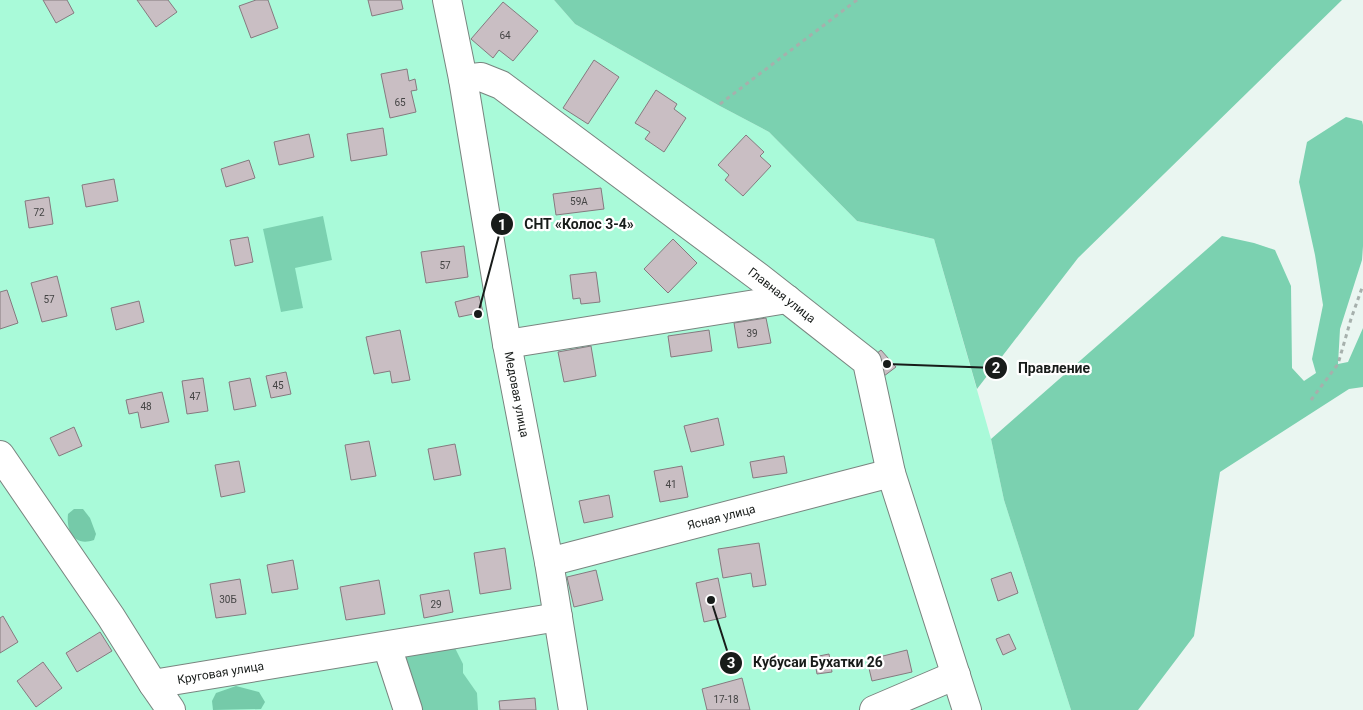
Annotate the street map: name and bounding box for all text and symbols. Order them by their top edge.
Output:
house number: 64 [499,30,511,41]
house number: 65 [394,97,406,108]
house number: 59А [570,196,588,207]
house number: 72 [33,207,45,218]
callout: СНТ «Колос 3-4» [490,210,644,239]
text: 1 [498,216,506,234]
text: СНТ «Колос 3-4» [524,216,634,232]
house number: 57 [439,260,451,271]
street label: Главная улица [745,265,818,326]
house number: 57 [43,294,55,305]
house number: 39 [746,328,758,339]
street label: Медовая улица [502,350,532,438]
callout: Правление [983,354,1100,383]
text: 2 [992,359,1001,377]
text: Правление [1018,360,1090,376]
house number: 45 [272,380,284,391]
house number: 47 [189,391,201,402]
house number: 48 [140,401,152,412]
house number: 41 [665,479,677,490]
street label: Ясная улица [686,502,757,533]
house number: 30Б [219,594,237,605]
house number: 29 [430,599,442,610]
callout: Кубусаи Бухатки 26 [719,648,893,677]
text: 3 [727,654,735,672]
text: Кубусаи Бухатки 26 [753,654,883,670]
street label: Круговая улица [176,659,265,687]
house number: 17-18 [713,694,739,705]

